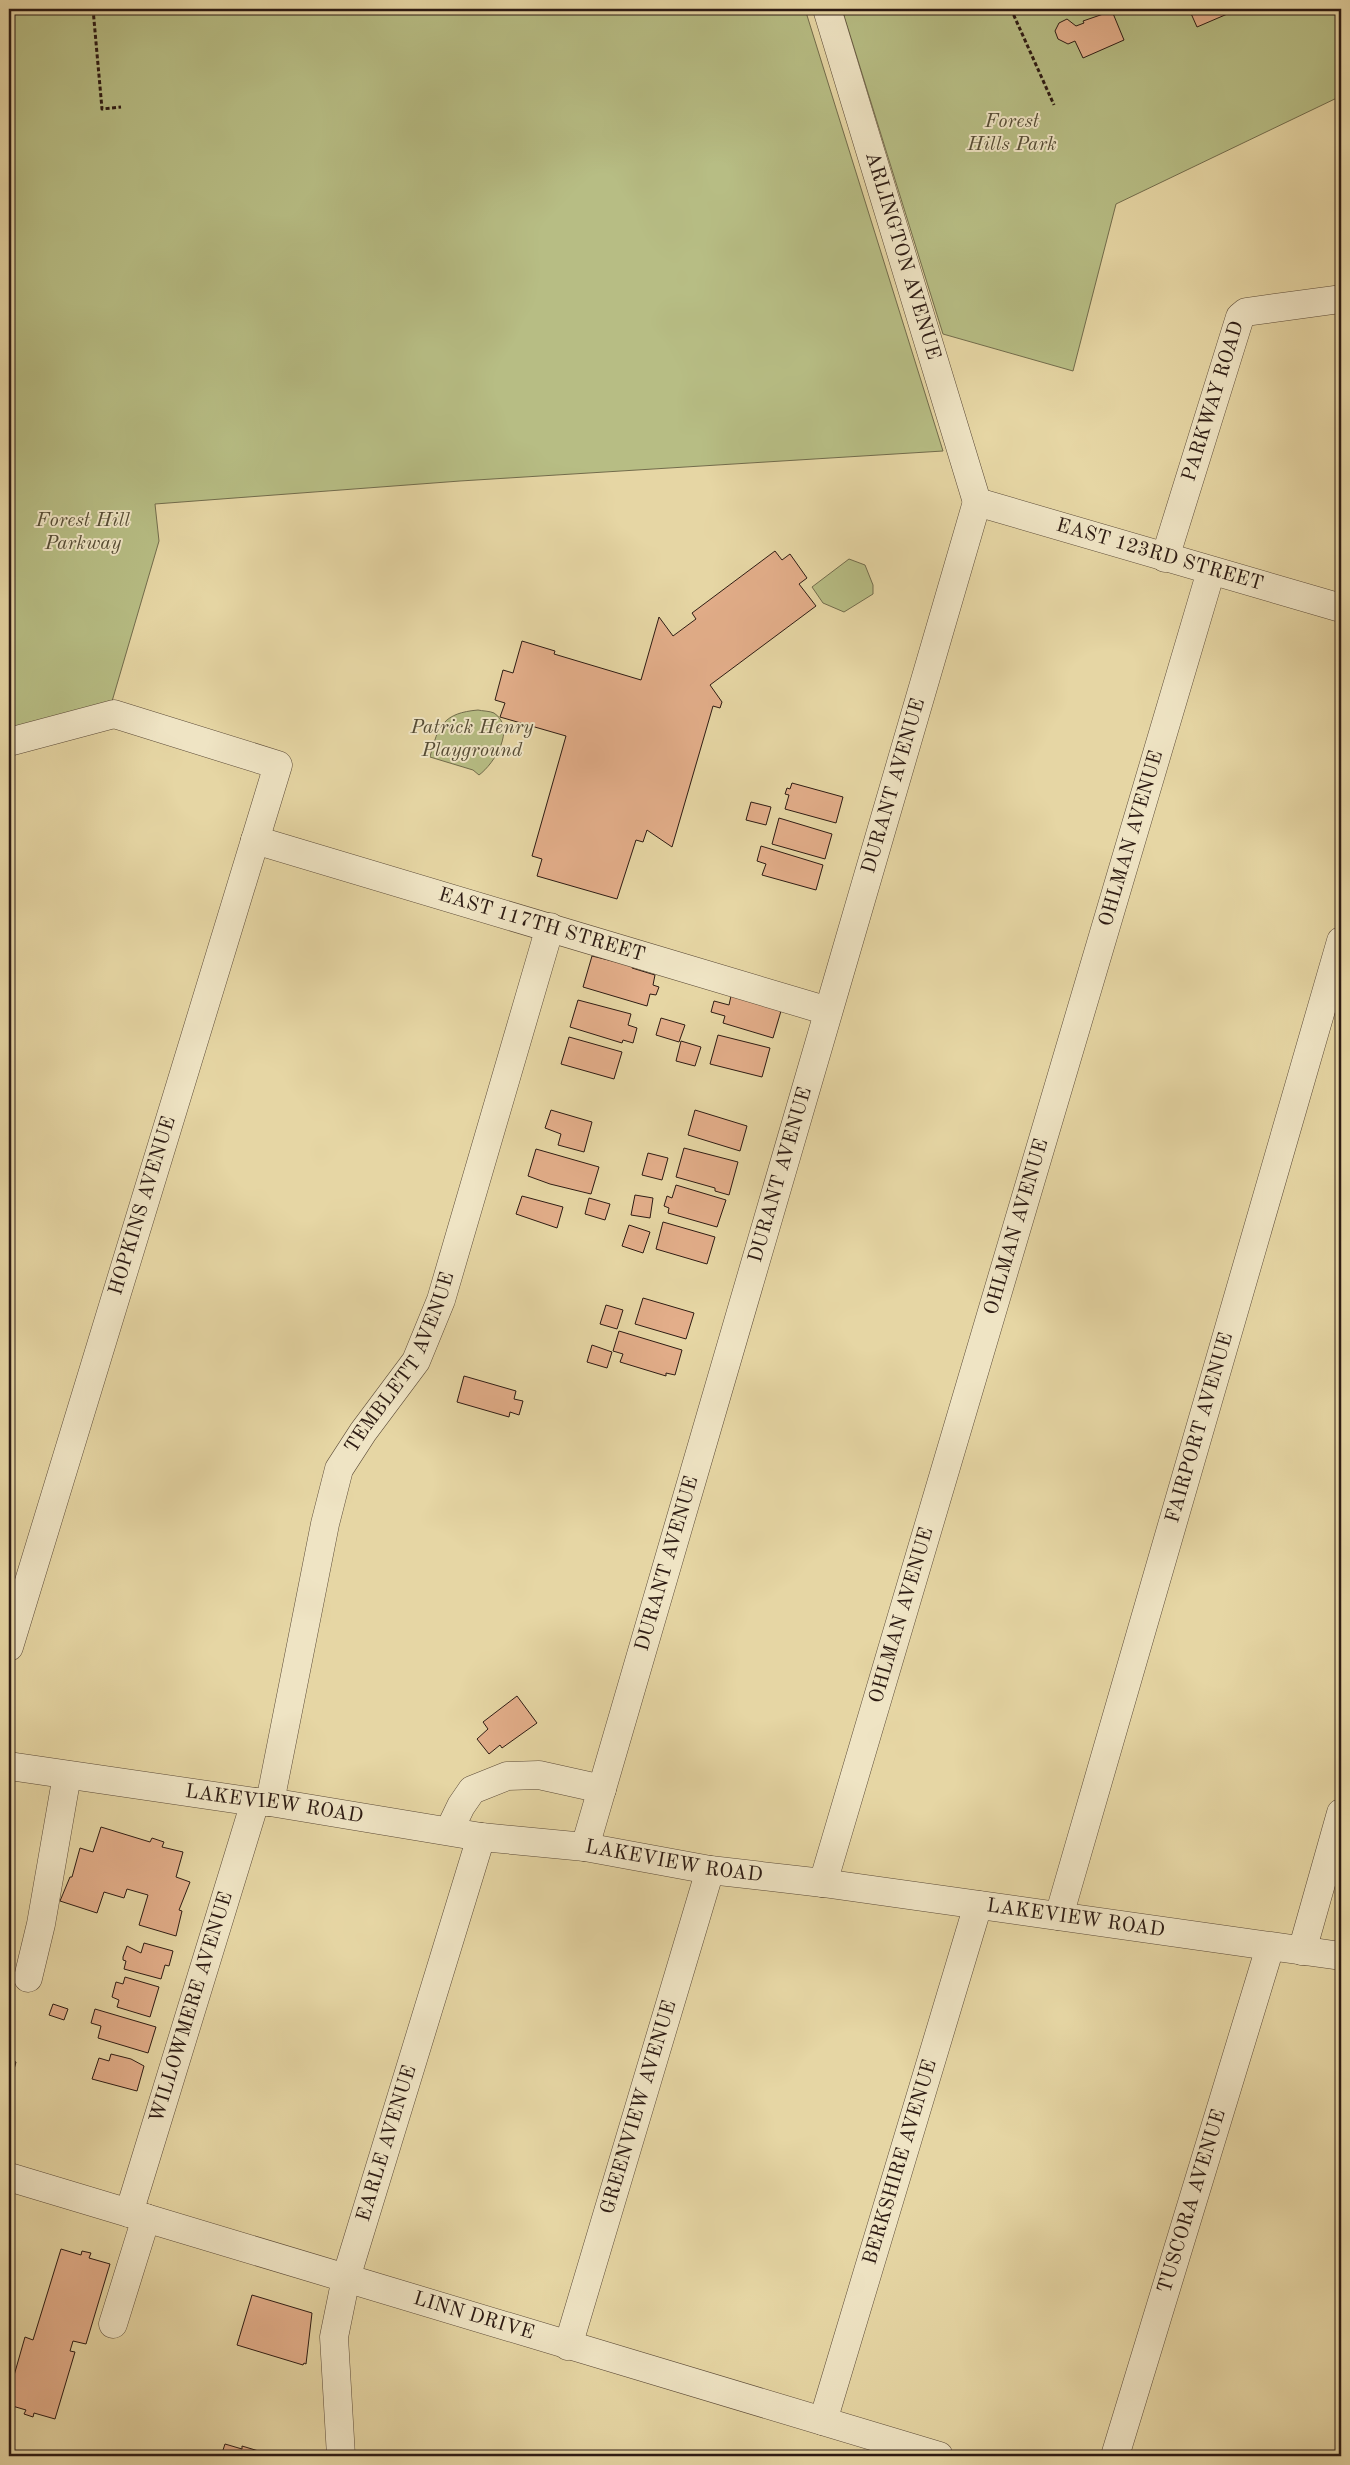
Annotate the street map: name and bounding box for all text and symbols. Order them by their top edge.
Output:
park label: Forest Hills Park [966,112,1057,155]
street label: ARLINGTON AVENUE [861,150,943,362]
street label: PARKWAY ROAD [1179,319,1248,484]
park label: Forest Hill Parkway [35,511,130,554]
street label: EAST 123RD STREET [1054,516,1265,595]
street label: DURANT AVENUE [859,696,929,876]
park label: Patrick Henry Playground [410,718,534,761]
street label: OHLMAN AVENUE [1096,748,1167,929]
street label: EAST 117TH STREET [436,885,647,966]
street label: DURANT AVENUE [746,1085,816,1265]
street label: HOPKINS AVENUE [106,1114,180,1298]
street label: OHLMAN AVENUE [982,1137,1052,1317]
street label: TEMBLETT AVENUE [342,1270,459,1457]
street label: FAIRPORT AVENUE [1163,1331,1237,1525]
street label: DURANT AVENUE [633,1474,703,1654]
street label: OHLMAN AVENUE [867,1525,938,1706]
street label: LAKEVIEW ROAD [184,1782,365,1827]
street label: LAKEVIEW ROAD [583,1837,764,1886]
street label: WILLOWMERE AVENUE [147,1890,237,2125]
street label: LAKEVIEW ROAD [985,1896,1166,1941]
street label: GREENVIEW AVENUE [598,1998,680,2217]
street label: BERKSHIRE AVENUE [860,2058,941,2267]
street label: EARLE AVENUE [354,2063,420,2224]
street label: TUSCORA AVENUE [1155,2107,1230,2296]
street label: LINN DRIVE [411,2289,536,2344]

